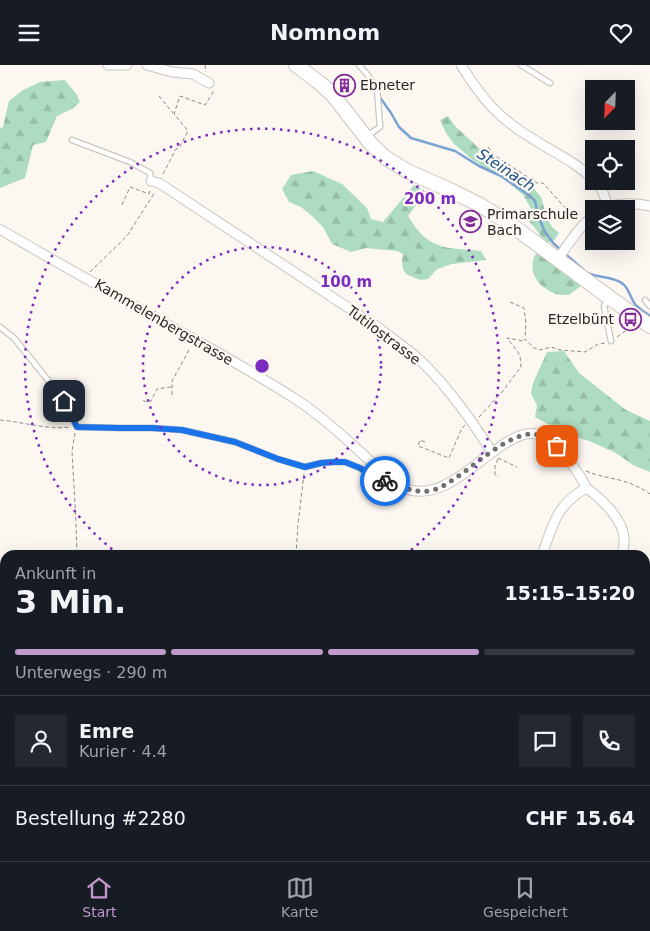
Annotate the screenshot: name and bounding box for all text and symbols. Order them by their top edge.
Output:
icon: menu [15,19,43,47]
icon: heart [607,19,635,47]
text: Nomnom [270,20,380,45]
building icon: Ebneter [332,73,356,97]
place label: Ebneter [360,77,415,93]
north arrow [585,80,635,130]
map controls [585,80,635,250]
button: locate [585,140,635,190]
water label: Steinach [474,145,538,195]
text: 200 m [404,190,456,208]
button: layers [585,200,635,250]
place label: Primarschule Bach [487,206,578,238]
school or university icon: Primarschule Bach [459,210,483,234]
text: 100 m [320,273,372,291]
street label: Kammelenbergstrasse [92,276,236,368]
street label: Tutilostrasse [343,302,424,368]
bus stop icon: Etzelbünt [618,307,642,331]
place label: Etzelbünt [548,311,615,327]
centre of rings [253,357,271,375]
pin [43,380,85,422]
icon: home [50,387,78,415]
pin [536,425,578,467]
icon: bag [543,432,571,460]
courier [360,456,410,506]
icon: bike [371,467,399,495]
text: Ankunft in [15,564,96,583]
text: 15:15–15:20 [505,582,635,604]
text: 3 Min. [15,583,126,621]
text: Unterwegs · 290 m [15,663,167,682]
button: person [15,715,67,767]
button: chat [519,715,571,767]
button: phone [583,715,635,767]
text: Emre [79,720,134,742]
text: Kurier · 4.4 [79,742,167,761]
text: Bestellung #2280 [15,807,186,829]
text: CHF 15.64 [525,807,635,829]
tab: Start [82,874,117,920]
tab: Karte [281,874,318,920]
tab: Gespeichert [483,874,568,920]

